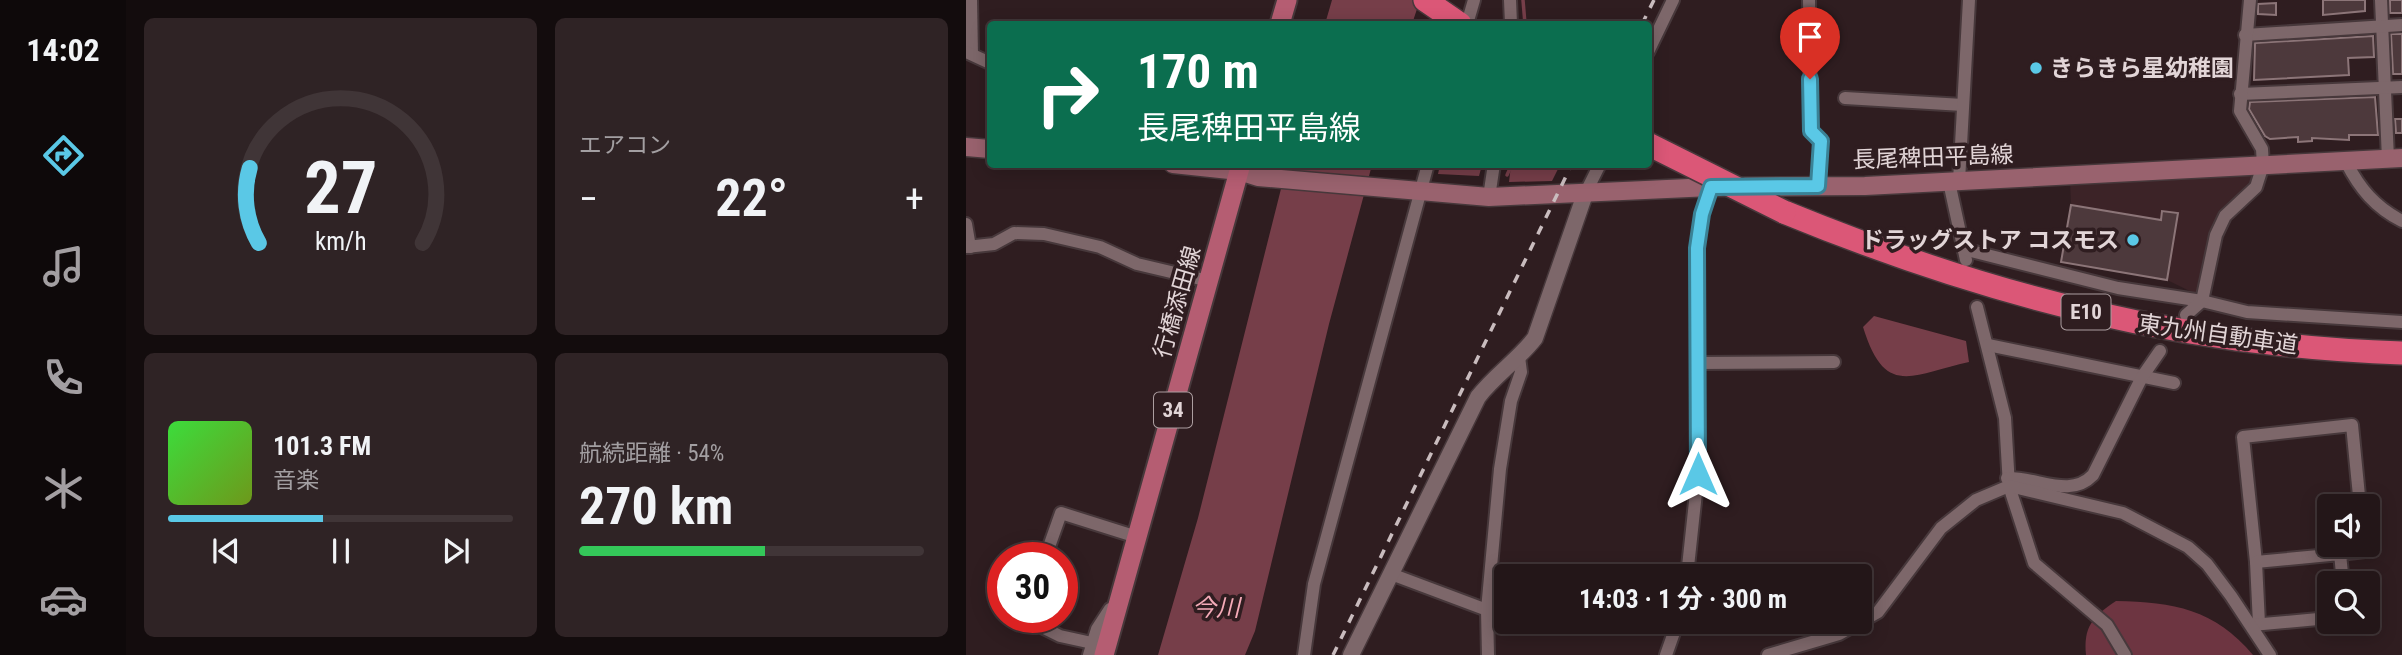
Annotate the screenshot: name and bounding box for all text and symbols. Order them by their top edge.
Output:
pin [1780,7,1840,79]
icon: arrive [1791,18,1829,56]
text: 14:02 [26,31,100,69]
text: 170 m [1137,43,1259,100]
icon: right [1022,49,1113,140]
place label: きらきら星幼稚園 [2050,55,2234,82]
marker: きらきら星幼稚園 [2028,60,2044,76]
text: 長尾稗田平島線 [1137,109,1361,147]
icon: directions [39,131,88,180]
text: エアコン [579,132,671,159]
street label: 長尾稗田平島線 [1852,141,2014,174]
text: 27 [304,145,377,231]
text: 22° [715,168,788,229]
text: − [579,177,598,221]
text: + [905,177,924,221]
text: km/h [315,226,366,255]
place label: ドラッグストア コスモス [1861,227,2119,254]
marker: ドラッグストア コスモス [2125,232,2141,248]
icon: music [39,242,88,291]
street label: 行橋添田線 [1149,243,1206,361]
road number: E10 [2062,294,2110,330]
street label: 東九州自動車道 [2136,310,2300,359]
icon: phone [39,353,88,402]
road number: 34 [1154,392,1192,428]
text: 101.3 FM [273,431,371,461]
position arrow [1661,437,1735,511]
text: 航続距離 · 54% [579,440,724,467]
icon: climate [39,464,88,513]
text: 音楽 [273,467,319,494]
text: 270 km [579,476,733,537]
map controls [2317,494,2380,634]
button: sound [2317,494,2380,557]
icon: previous [207,532,245,570]
icon: pause [322,532,360,570]
icon: next [437,532,475,570]
speed limit sign: 30 [987,542,1078,633]
button: search [2317,571,2380,634]
icon: car [39,575,88,624]
text: 14:03 · 1 分 · 300 m [1579,584,1787,614]
water label: 今川 [1192,594,1243,622]

